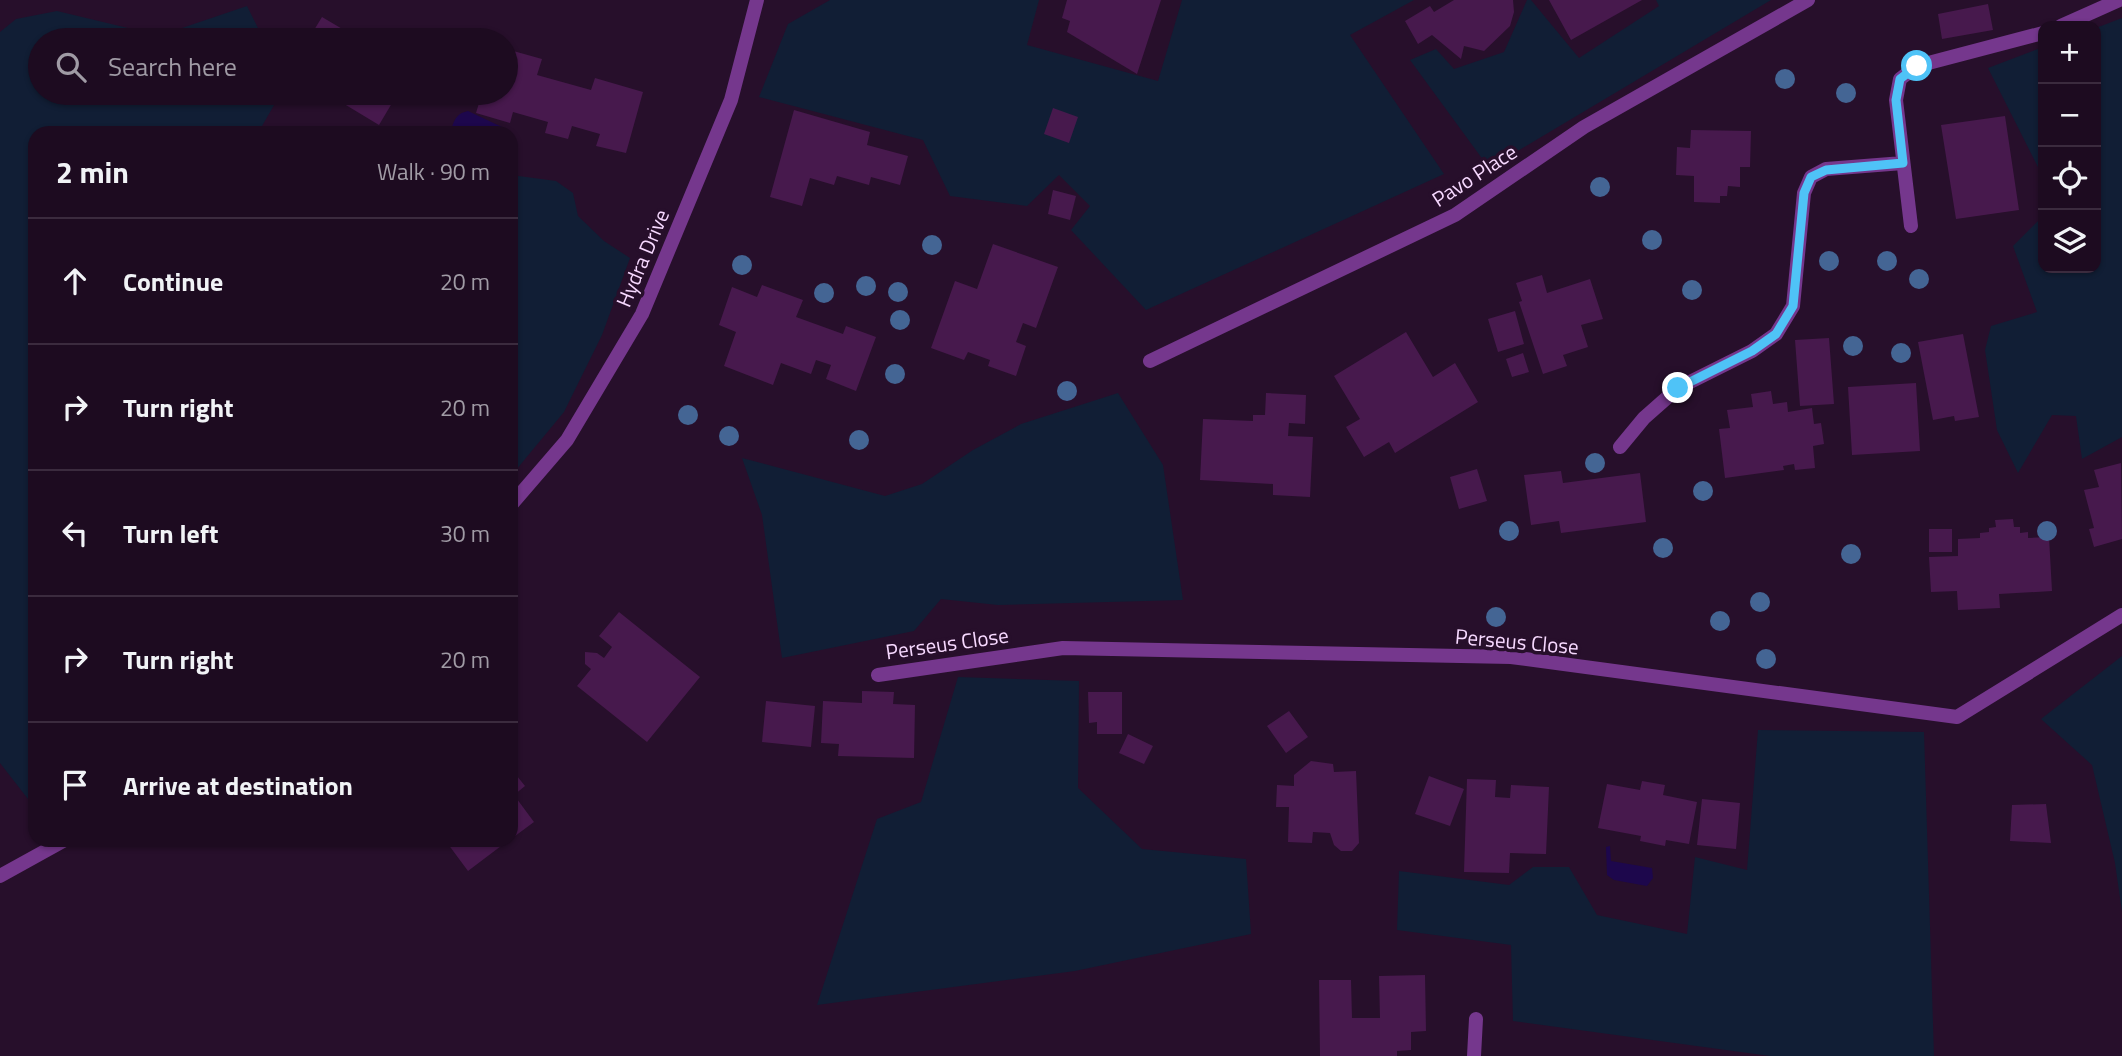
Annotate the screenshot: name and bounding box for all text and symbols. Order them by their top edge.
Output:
map controls [2038,21,2101,273]
button: + [2038,21,2101,84]
search box [28,28,518,105]
text: Search here [108,47,237,86]
icon: search [52,48,90,86]
route start [1901,50,1932,81]
button: − [2038,84,2101,147]
street label: Pavo Place [1425,135,1523,215]
button: locate [2038,147,2101,210]
text: 2 min [56,149,129,195]
text: Walk · 90 m [377,154,490,189]
street label: Hydra Drive [607,204,677,312]
button: layers [2038,210,2101,273]
icon: ahead [56,262,94,300]
text: Continue [123,262,223,301]
text: 20 m [440,264,490,299]
route end [1662,372,1693,403]
icon: right [56,388,94,426]
text: Turn right [123,388,234,427]
text: 20 m [440,390,490,425]
icon: left [56,514,94,552]
text: Turn left [123,514,218,553]
text: 30 m [440,516,490,551]
street label: Perseus Close [883,619,1011,667]
street label: Perseus Close [1454,620,1580,662]
icon: right [56,640,94,678]
text: Turn right [123,640,234,679]
text: 20 m [440,642,490,677]
icon: arrive [56,766,94,804]
text: Arrive at destination [123,766,353,805]

